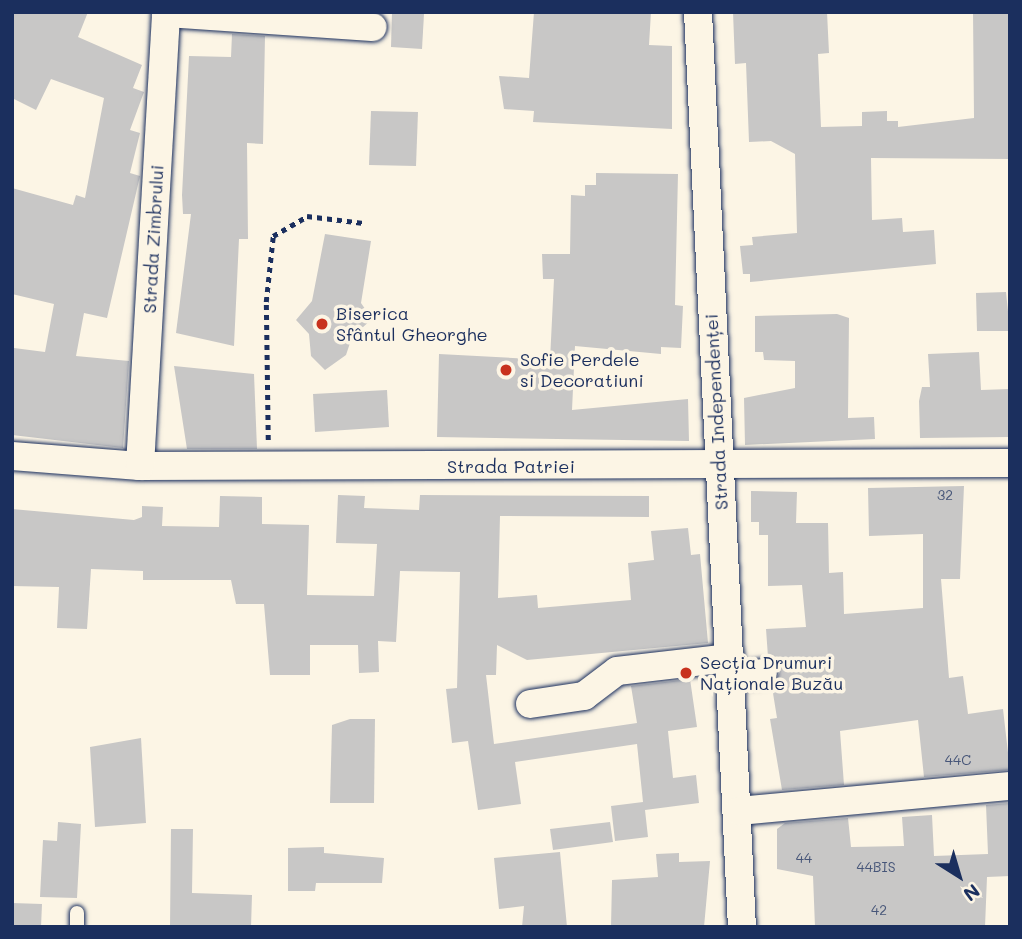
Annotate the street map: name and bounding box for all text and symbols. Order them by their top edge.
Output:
street label: Strada Zimbrului [138,164,168,314]
place label: Biserica Sfântul Gheorghe [336,303,488,346]
street label: Strada Independenței [700,313,732,511]
marker: Biserica Sfântul Gheorghe [314,316,330,332]
place label: Sofie Perdele si Decoratiuni [520,349,644,392]
marker: Sofie Perdele si Decoratiuni [498,362,514,378]
street label: Strada Patriei [447,455,575,477]
house number: 32 [937,487,953,503]
place label: Secția Drumuri Naționale Buzău [700,652,843,694]
marker: Secția Drumuri Naționale Buzău [678,665,694,681]
house number: 44C [945,752,971,768]
north arrow [924,841,994,911]
house number: 44 [796,850,812,866]
house number: 44BIS [856,859,896,875]
text: N [959,879,985,907]
house number: 42 [871,902,887,918]

